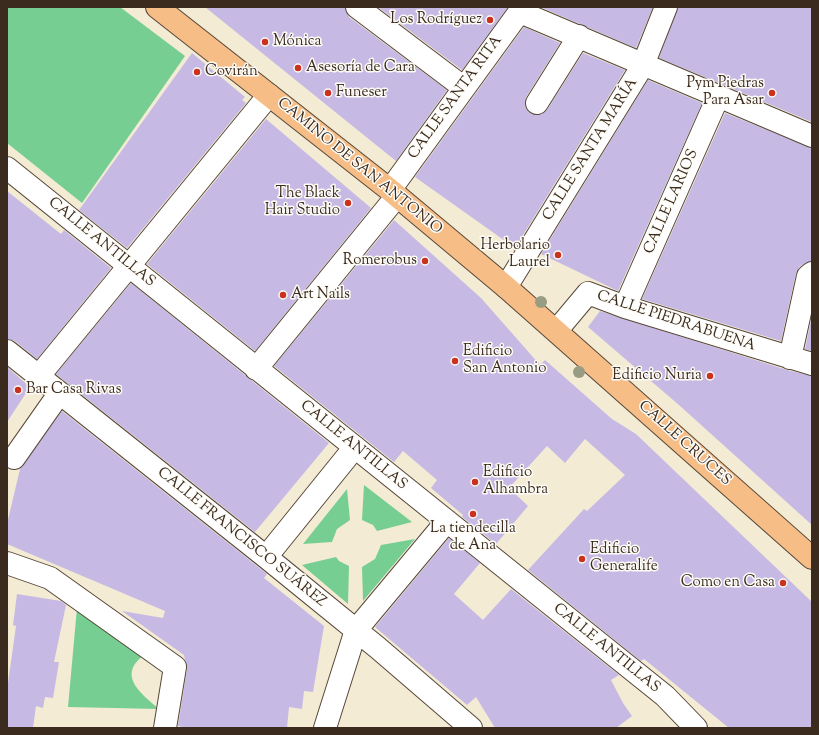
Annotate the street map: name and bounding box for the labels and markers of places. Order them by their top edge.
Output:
place label: Los Rodríguez [390,11,482,29]
marker: Los Rodríguez [485,15,495,25]
place label: Mónica [273,33,322,51]
marker: Mónica [260,37,270,47]
place label: Asesoría de Cara [306,59,415,77]
place label: Covirán [205,63,258,81]
marker: Asesoría de Cara [293,63,303,73]
marker: Covirán [192,67,202,77]
place label: Pym Piedras Para Asar [686,75,764,110]
place label: Funeser [336,84,387,102]
marker: Funeser [323,88,333,98]
marker: Pym Piedras Para Asar [767,88,777,98]
place label: The Black Hair Studio [265,185,340,220]
marker: The Black Hair Studio [343,198,353,208]
place label: Herbolario Laurel [480,237,550,272]
marker: Herbolario Laurel [553,250,563,260]
place label: Romerobus [343,252,417,270]
marker: Romerobus [420,256,430,266]
place label: Art Nails [291,286,350,304]
marker: Art Nails [278,290,288,300]
place label: Edificio San Antonio [463,343,546,378]
marker: Edificio San Antonio [450,356,460,366]
place label: Edificio Nuria [612,367,702,385]
marker: Edificio Nuria [705,371,715,381]
place label: Bar Casa Rivas [26,381,121,399]
marker: Bar Casa Rivas [13,385,23,395]
place label: Edificio Alhambra [483,464,548,499]
marker: Edificio Alhambra [470,477,480,487]
marker: La tiendecilla de Ana [468,509,478,519]
place label: La tiendecilla de Ana [430,520,516,555]
place label: Edificio Generalife [590,541,658,576]
marker: Edificio Generalife [577,554,587,564]
place label: Como en Casa [681,574,775,592]
marker: Como en Casa [778,578,788,588]

